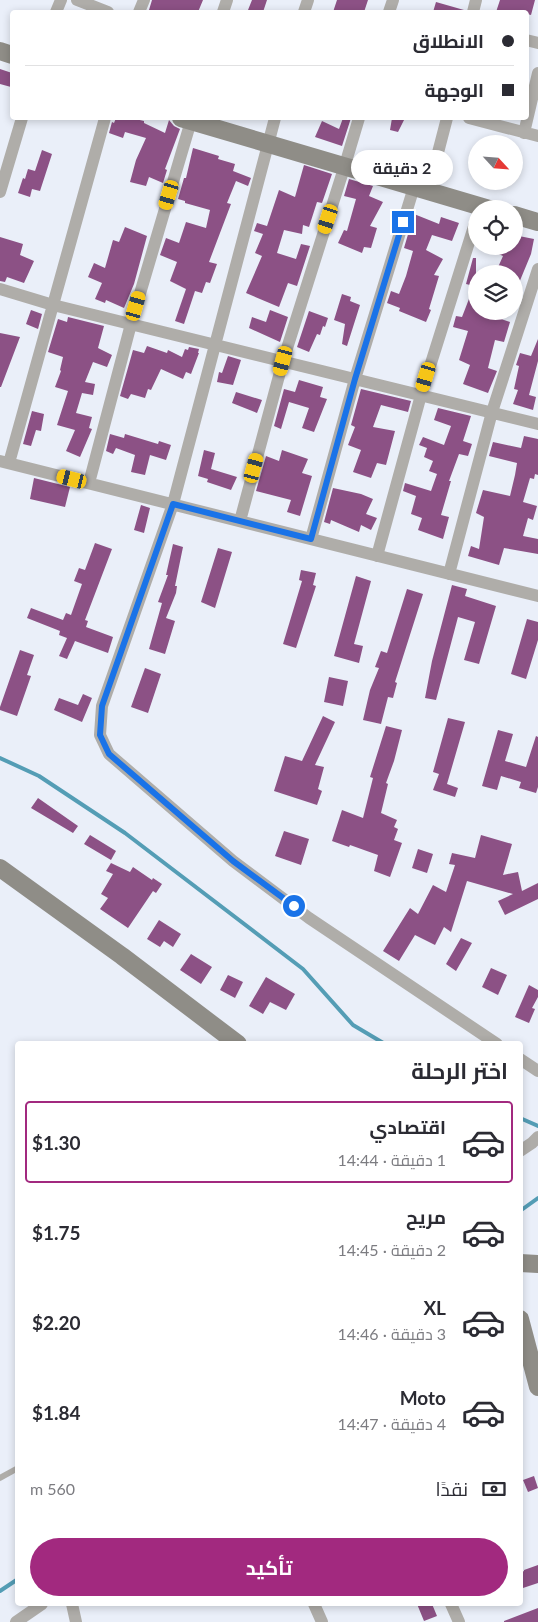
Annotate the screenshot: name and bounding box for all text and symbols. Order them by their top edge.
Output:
text: الانطلاق [413,29,484,52]
text: الوجهة [424,78,484,101]
north arrow [468,135,522,190]
map controls [468,135,523,320]
callout: 2 دقيقة [352,150,454,184]
text: 2 دقيقة [373,158,431,177]
car [157,178,180,212]
button: locate [468,200,523,255]
car [316,202,339,236]
route end [392,211,414,233]
button: layers [468,265,523,320]
car [124,290,147,322]
car [271,345,294,377]
car [414,360,437,394]
car [242,452,265,484]
car [55,468,88,490]
route start [283,895,305,917]
text: اختر الرحلة [411,1057,508,1084]
text: اقتصادي [370,1115,446,1138]
icon: car [461,1120,506,1165]
text: $1.30 [32,1131,81,1154]
text: 1 دقيقة · 14:44 [338,1150,446,1169]
text: مريح [406,1205,446,1228]
icon: car [461,1210,506,1255]
text: $1.75 [32,1221,81,1244]
text: 2 دقيقة · 14:45 [338,1240,446,1259]
text: XL [423,1296,446,1319]
icon: car [461,1300,506,1345]
text: $2.20 [32,1311,81,1334]
text: 3 دقيقة · 14:46 [338,1324,446,1343]
text: Moto [400,1386,446,1409]
icon: car [461,1390,506,1435]
text: $1.84 [32,1401,81,1424]
text: 4 دقيقة · 14:47 [338,1414,446,1433]
icon: cash [480,1475,508,1503]
text: نقدًا [436,1477,468,1500]
text: 560 m [30,1479,75,1498]
button: تأكيد [30,1538,508,1596]

